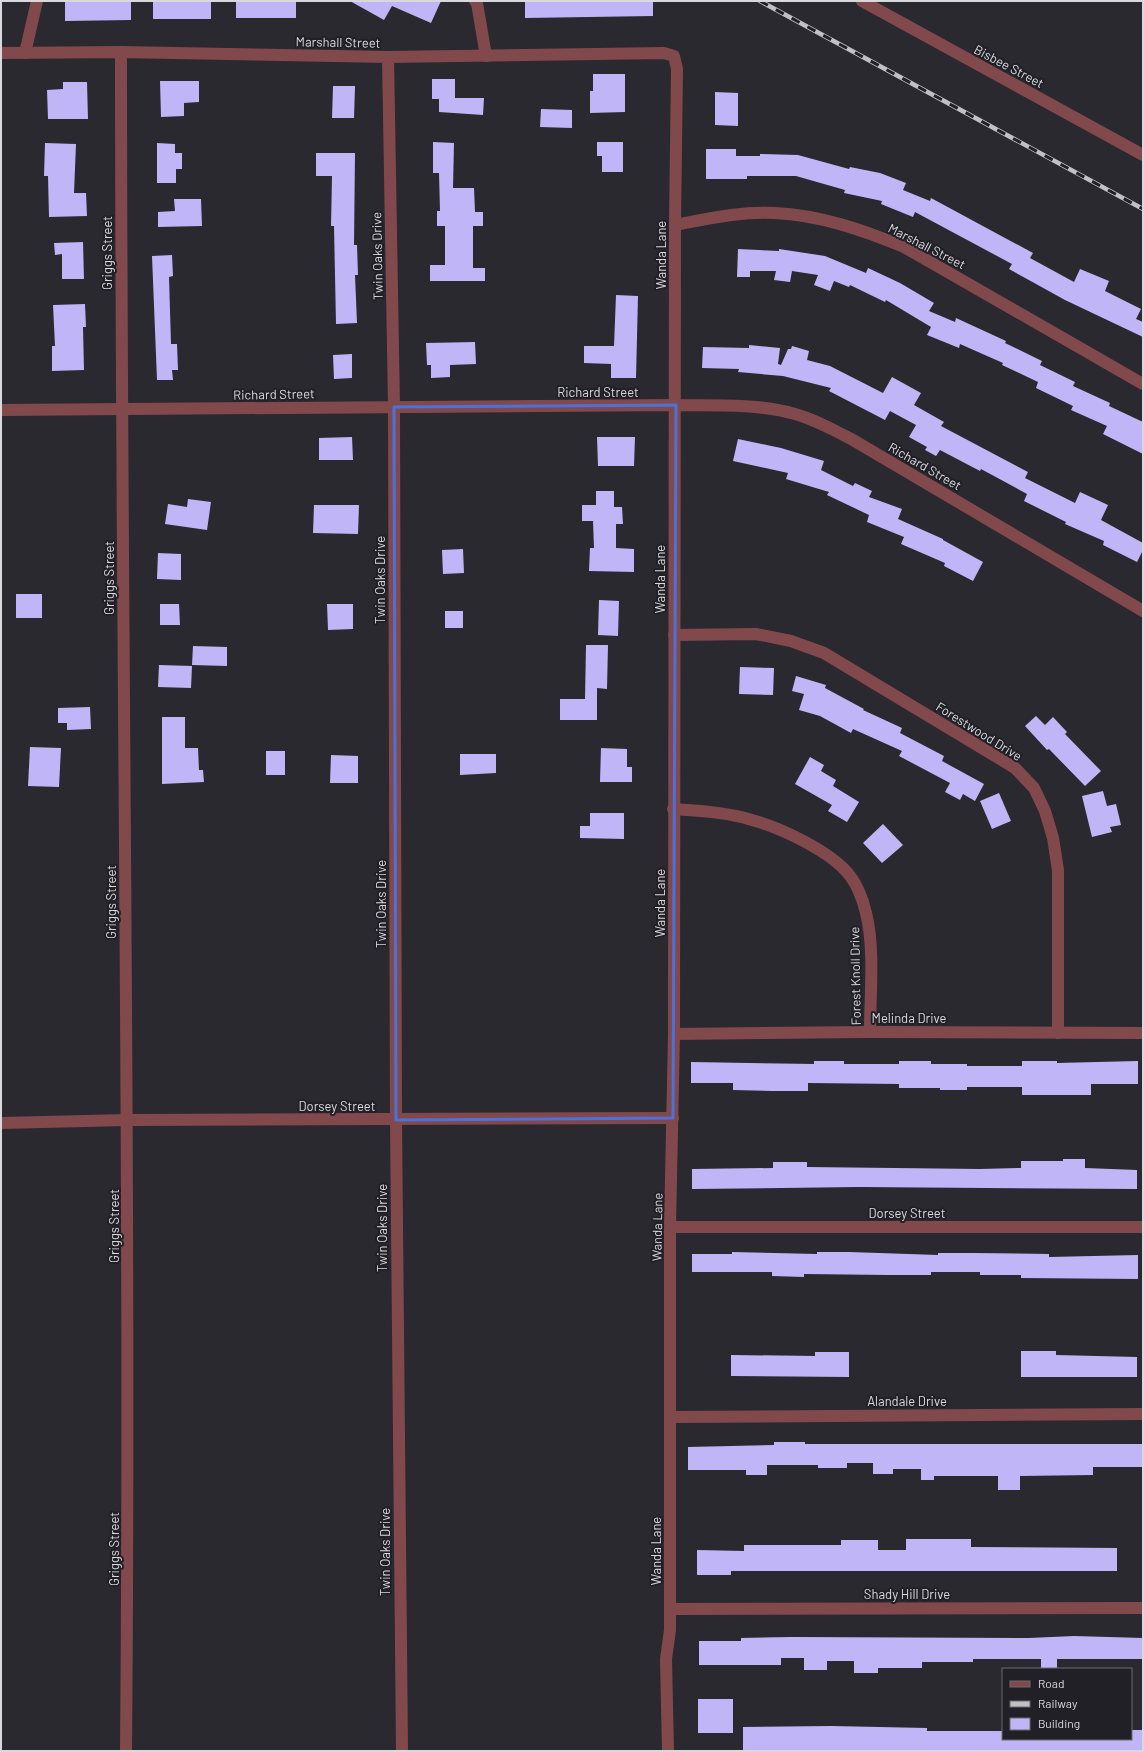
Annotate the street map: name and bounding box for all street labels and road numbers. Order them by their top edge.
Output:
street label: Marshall Street [296,33,380,51]
street label: Bisbee Street [971,41,1047,91]
street label: Twin Oaks Drive [368,212,386,300]
street label: Griggs Street [99,216,115,290]
street label: Marshall Street [886,220,968,272]
street label: Wanda Lane [653,221,669,289]
street label: Richard Street [557,384,639,400]
street label: Richard Street [233,385,315,403]
street label: Richard Street [886,439,964,493]
street label: Twin Oaks Drive [372,536,388,624]
street label: Griggs Street [101,541,117,615]
street label: Wanda Lane [652,545,668,613]
street label: Forestwood Drive [933,698,1025,764]
street label: Twin Oaks Drive [373,860,389,948]
street label: Griggs Street [103,865,119,939]
street label: Wanda Lane [652,869,668,937]
street label: Forest Knoll Drive [846,927,864,1025]
street label: Melinda Drive [872,1010,946,1026]
street label: Dorsey Street [299,1098,375,1114]
street label: Twin Oaks Drive [374,1184,390,1272]
street label: Griggs Street [106,1189,122,1263]
street label: Wanda Lane [648,1193,666,1261]
street label: Dorsey Street [869,1205,945,1221]
street label: Alandale Drive [867,1393,947,1409]
street label: Twin Oaks Drive [377,1508,393,1596]
street label: Griggs Street [106,1512,122,1586]
street label: Wanda Lane [648,1517,664,1585]
street label: Shady Hill Drive [864,1586,950,1602]

